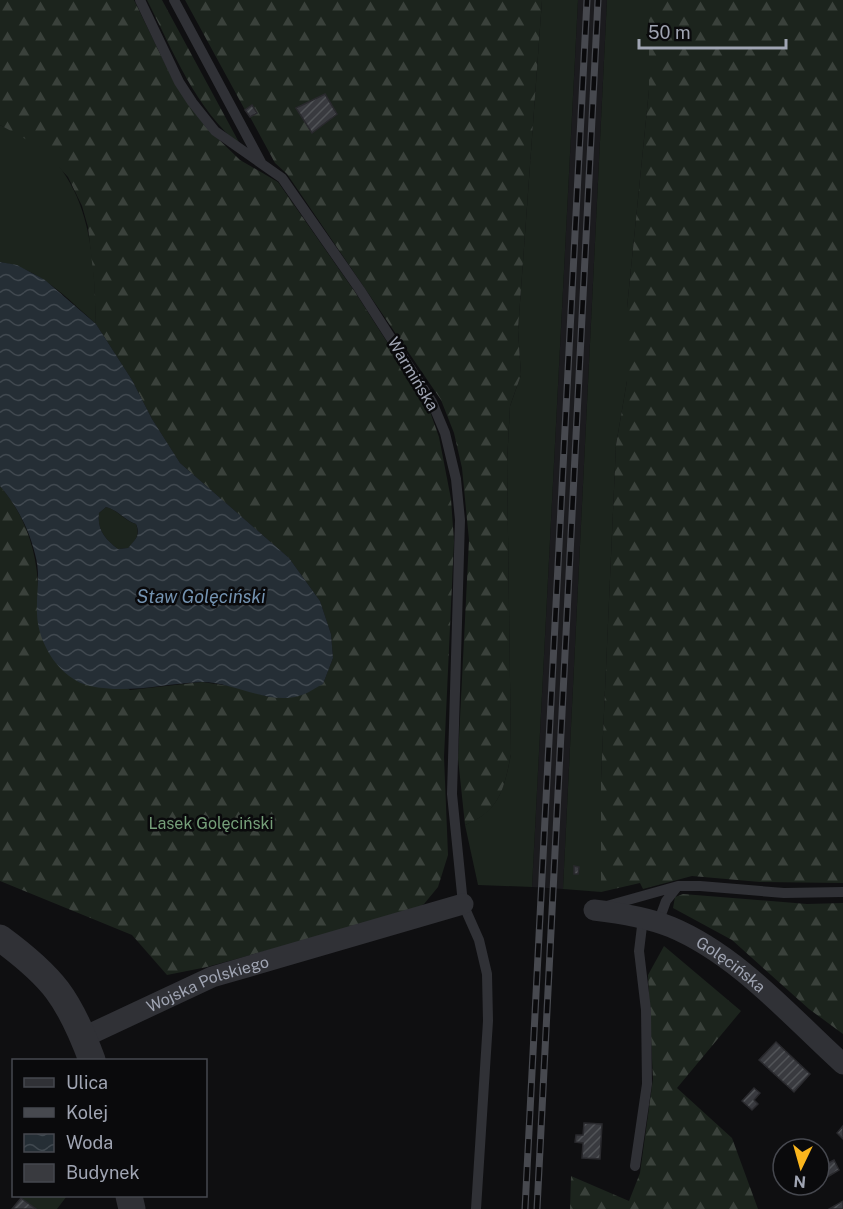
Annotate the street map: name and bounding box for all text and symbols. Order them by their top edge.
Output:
scale bar [639,12,786,50]
text: 50 m [648,22,691,43]
street label: Warmińska [384,334,442,414]
water label: Staw Golęciński [136,586,266,607]
park label: Lasek Golęciński [149,814,273,833]
street label: Golęcińska [693,932,770,996]
street label: Wojska Polskiego [143,952,271,1016]
legend [12,1059,207,1197]
text: Ulica [66,1072,108,1093]
text: Kolej [66,1102,108,1123]
text: Woda [66,1132,113,1153]
north arrow [771,1137,831,1197]
text: Budynek [66,1162,140,1183]
text: N [793,1171,807,1191]

